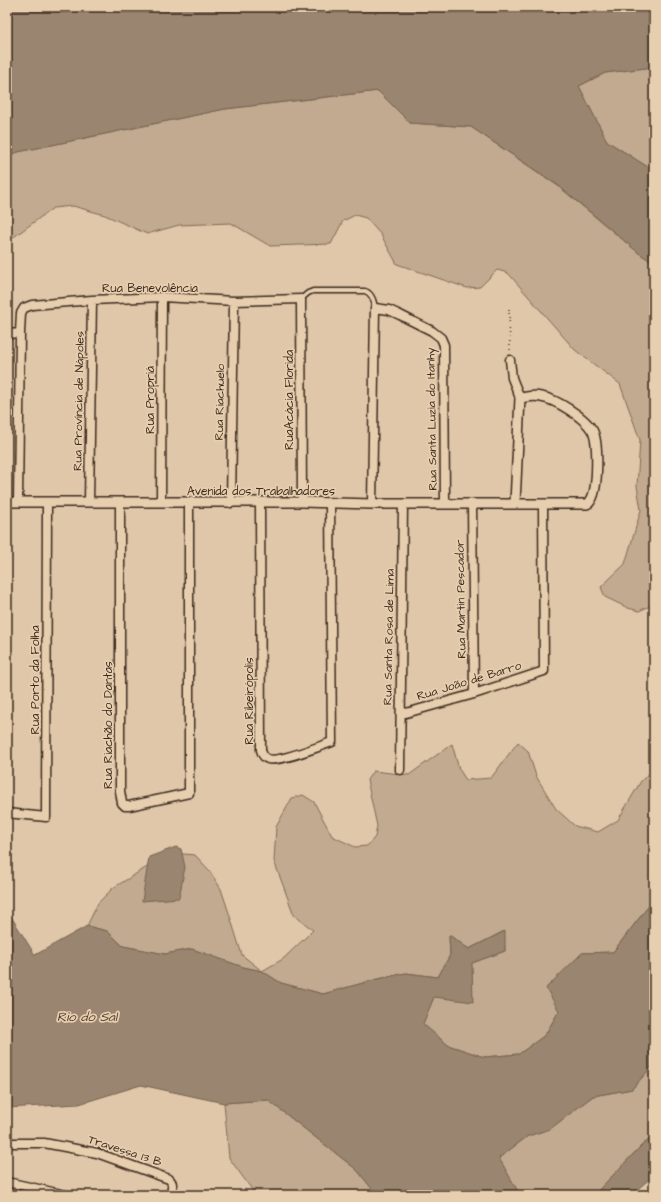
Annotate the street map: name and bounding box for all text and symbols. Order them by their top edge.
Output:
street label: Rua Benevolência [102,280,198,297]
street label: Rua Província de Nápoles [69,331,89,471]
street label: Rua Santa Luzia do Itanhy [422,347,443,491]
street label: RuaAcácia Florida [281,350,298,450]
street label: Rua Riachuelo [211,363,229,441]
street label: Rua Propriá [142,366,159,434]
street label: Avenida dos Trabalhadores [187,483,335,500]
street label: Rua Martin Pescador [451,539,471,659]
street label: Rua Santa Rosa de Lima [379,569,399,705]
street label: Rua Porto da Folha [27,625,44,735]
street label: Rua Ribeirópolis [241,657,258,745]
street label: Rua João de Barro [415,657,524,705]
street label: Rua Riachão do Dantas [100,661,117,789]
water label: Rio do Sal [57,1008,119,1026]
street label: Travessa 13 B [86,1131,165,1171]

